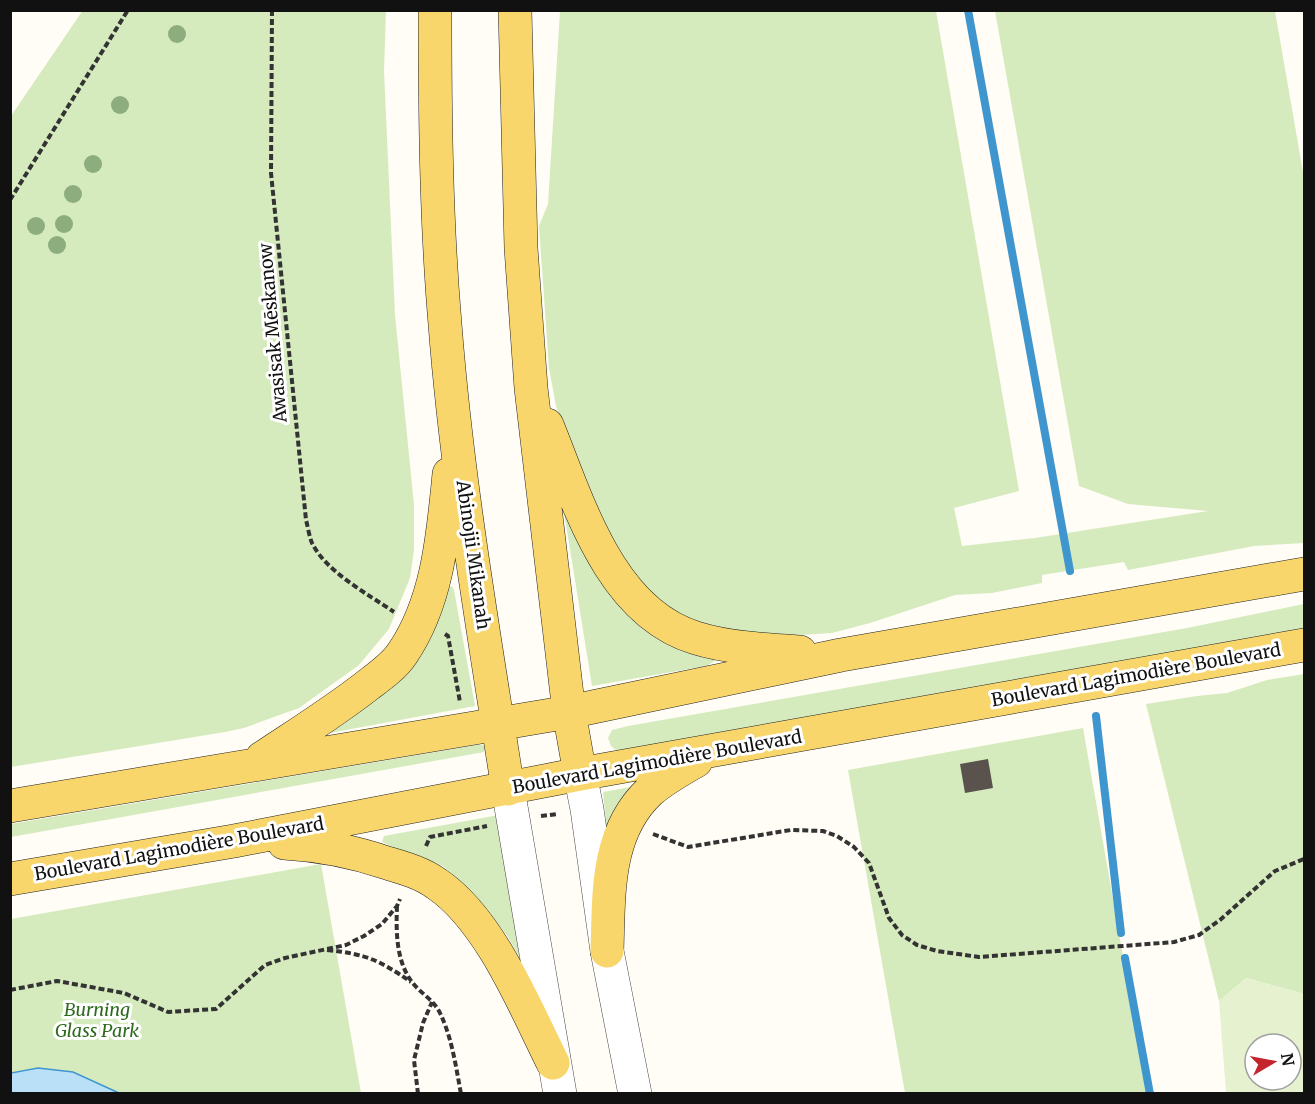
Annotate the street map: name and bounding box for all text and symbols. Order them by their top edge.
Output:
street label: Awasisak Mēskanow [253,242,292,425]
street label: Abinojii Mikanah [451,478,495,631]
street label: Boulevard Lagimodière Boulevard [989,638,1283,711]
street label: Boulevard Lagimodière Boulevard [510,725,804,798]
street label: Boulevard Lagimodière Boulevard [32,812,326,885]
park label: Burning Glass Park [55,998,139,1042]
north arrow [1243,1032,1303,1092]
text: N [1277,1051,1299,1068]

